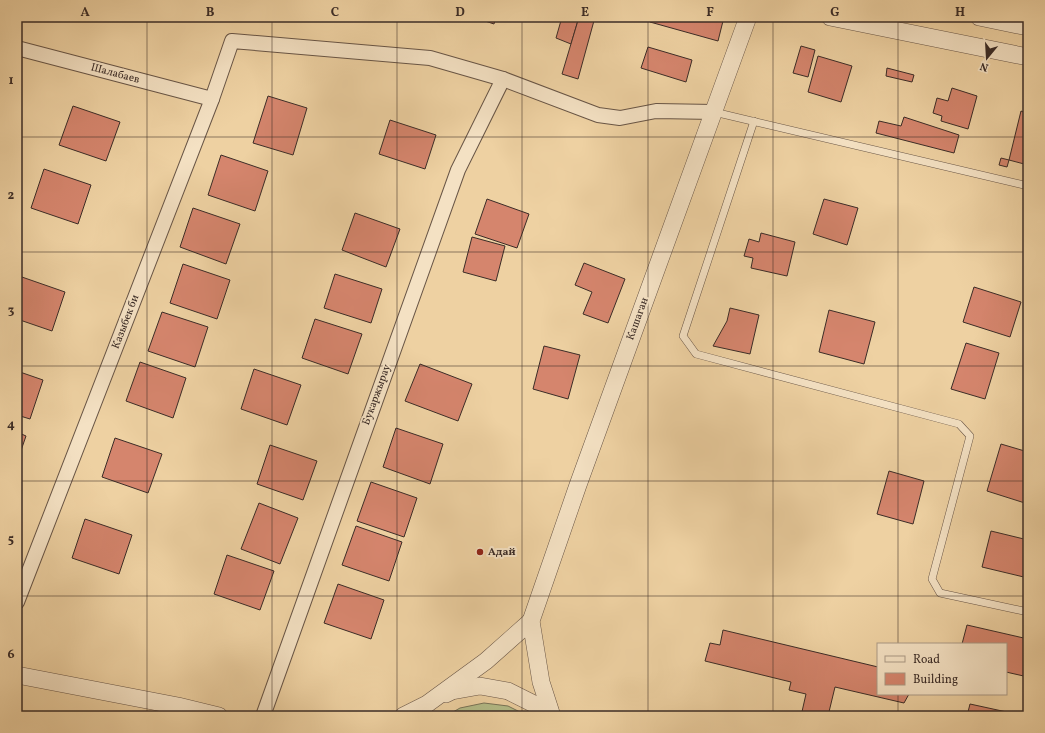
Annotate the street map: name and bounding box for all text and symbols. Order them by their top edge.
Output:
text: A [80,4,90,22]
text: B [206,4,215,22]
text: C [331,4,339,22]
text: D [455,4,465,22]
text: E [581,4,589,22]
text: F [706,4,714,22]
text: G [830,4,840,22]
text: H [955,4,965,22]
north arrow [967,38,1007,78]
text: N [978,58,990,74]
street label: Шалабаев [89,60,142,88]
text: 1 [8,72,14,90]
text: 2 [8,187,15,205]
street label: Казыбек би [109,292,143,351]
street label: Кашаган [623,295,653,342]
text: 3 [8,302,15,320]
street label: Букаржырау [359,363,395,427]
text: 4 [7,416,15,434]
text: 5 [8,531,14,549]
place label: Адай [488,545,516,560]
marker: Адай [475,547,485,557]
legend [877,643,1007,695]
text: 6 [7,646,15,664]
text: Road [913,652,940,668]
text: Building [913,672,958,688]

